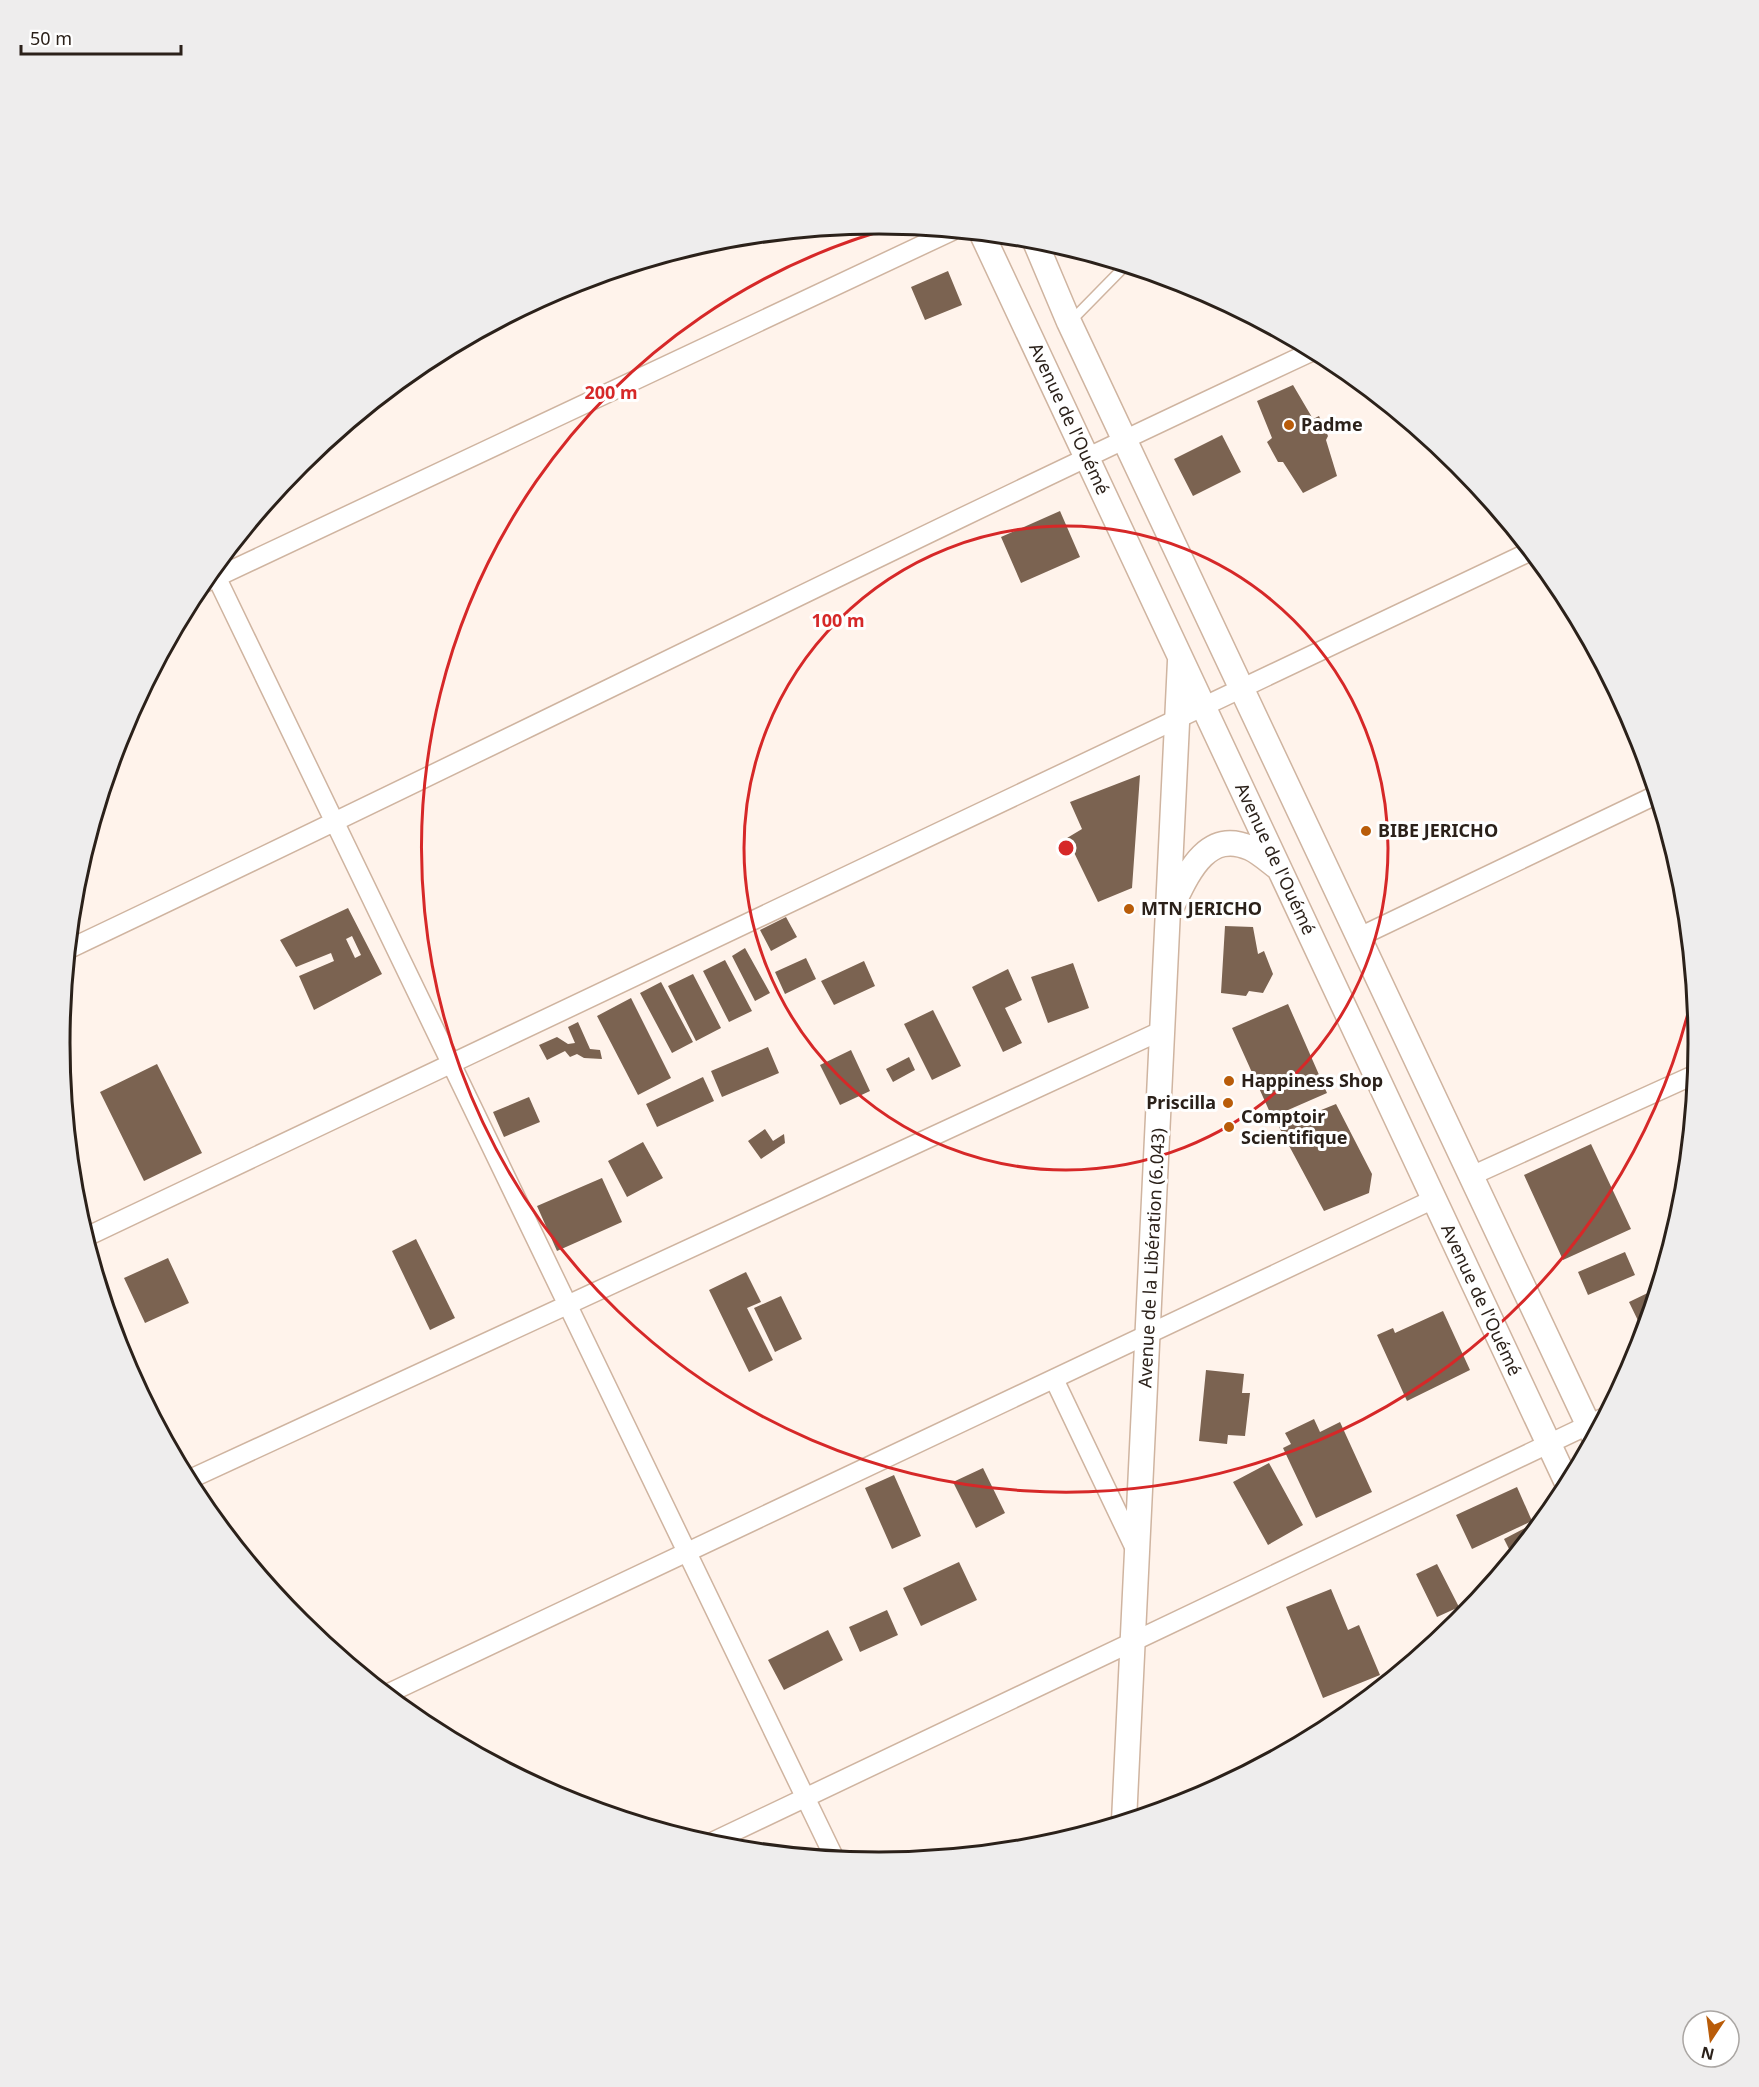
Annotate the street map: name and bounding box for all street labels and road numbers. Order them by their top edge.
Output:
street label: Avenue de l'Ouémé [1024,339,1116,498]
street label: Avenue de l'Ouémé [1230,779,1322,938]
street label: Avenue de la Libération (6.043) [1132,1127,1170,1389]
street label: Avenue de l'Ouémé [1436,1220,1528,1379]

